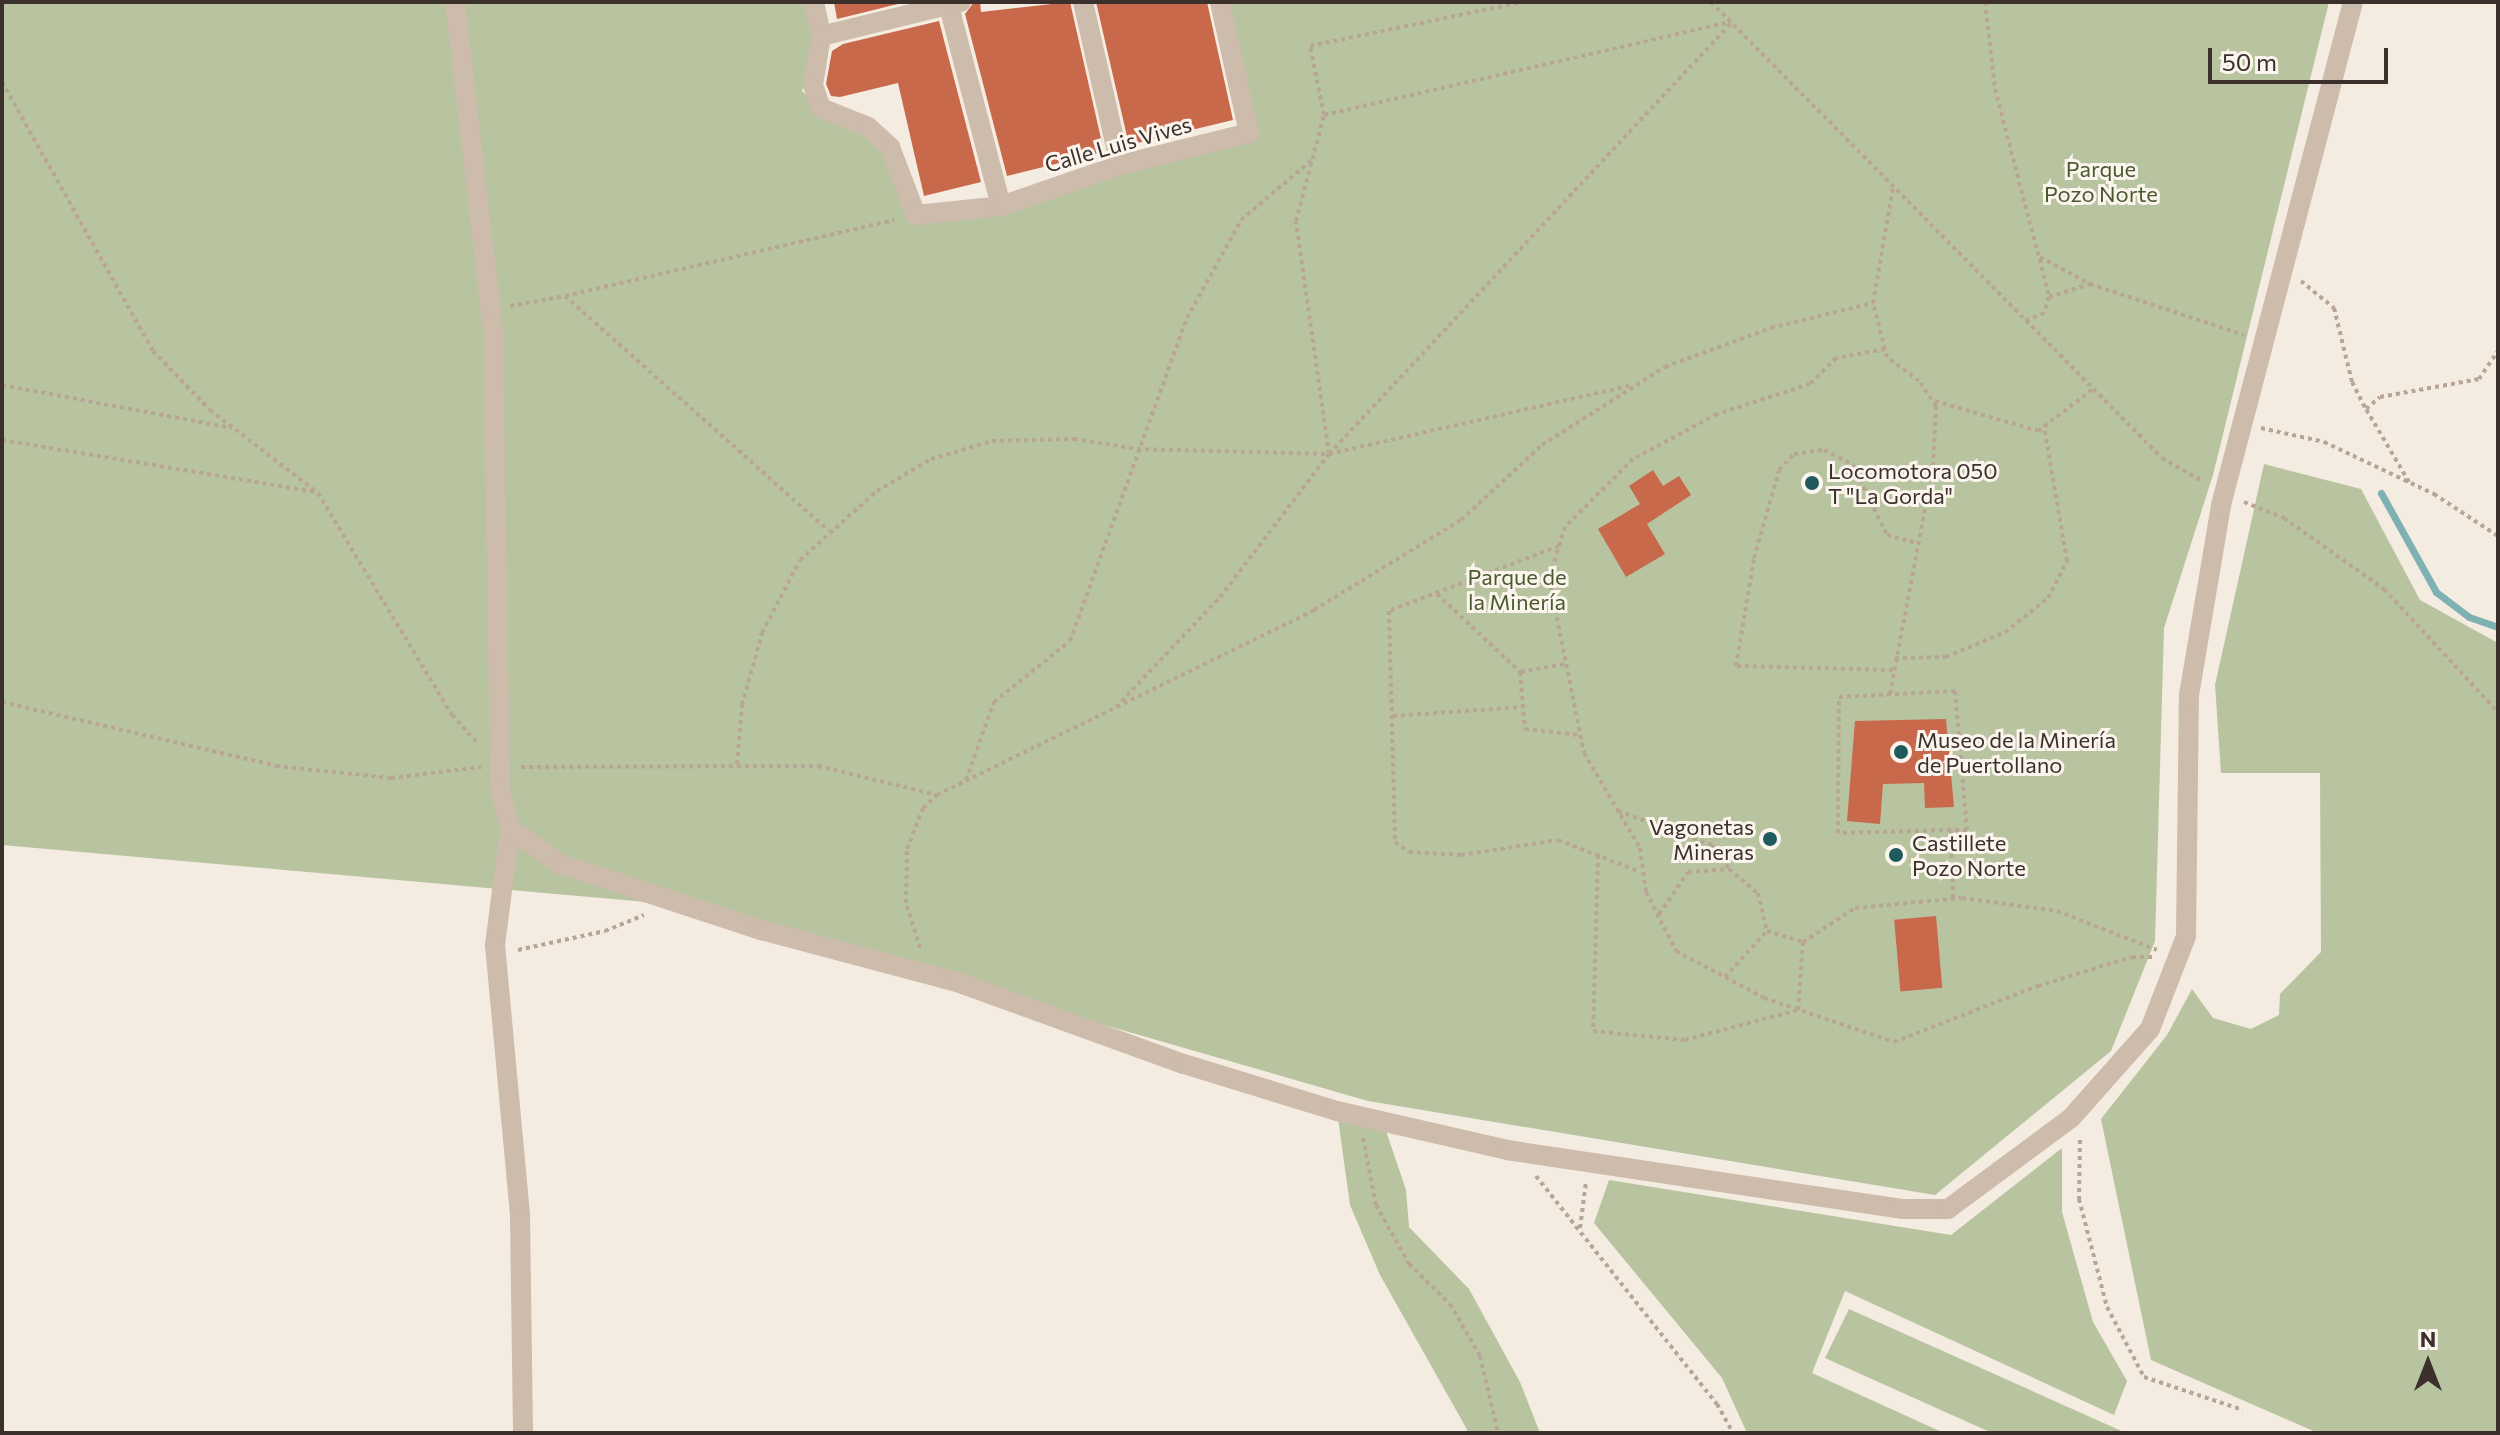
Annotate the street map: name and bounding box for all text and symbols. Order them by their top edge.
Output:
scale bar [2212,32,2392,82]
text: 50 m [2222,47,2277,76]
street label: Calle Luis Vives [1041,110,1195,178]
park label: Parque Pozo Norte [2044,155,2158,206]
place label: Locomotora 050 T "La Gorda" [1828,457,1998,508]
marker: Locomotora 050 T "La Gorda" [1803,474,1821,492]
park label: Parque de la Minería [1468,563,1566,614]
place label: Museo de la Minería de Puertollano [1917,726,2116,778]
marker: Museo de la Minería de Puertollano [1892,743,1910,761]
place label: Vagonetas Mineras [1649,813,1754,864]
place label: Castillete Pozo Norte [1912,829,2026,880]
marker: Vagonetas Mineras [1761,830,1779,848]
marker: Castillete Pozo Norte [1887,846,1905,864]
north arrow [2388,1323,2468,1403]
text: N [2420,1325,2436,1352]

